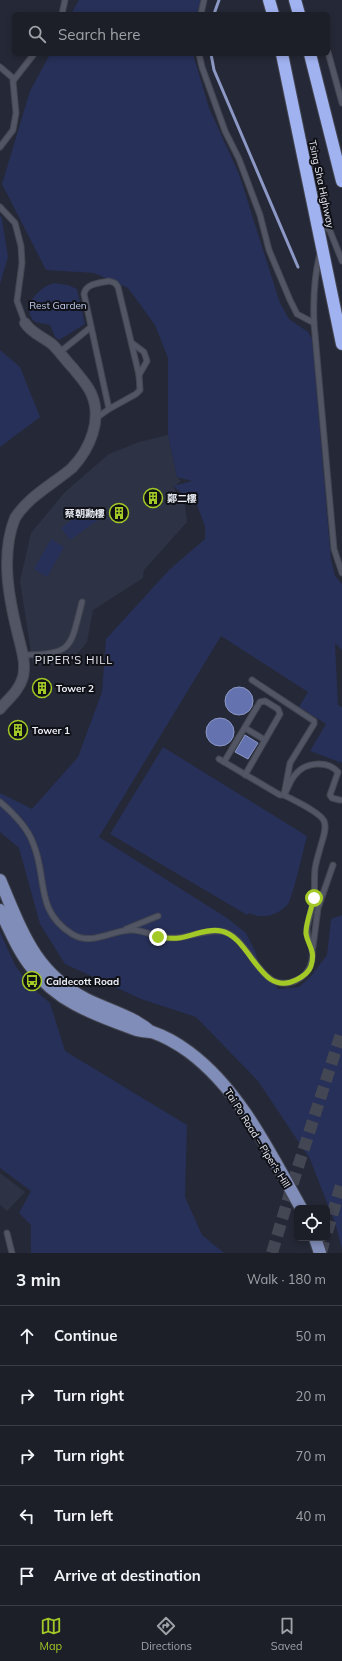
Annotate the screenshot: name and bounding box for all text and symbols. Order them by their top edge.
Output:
search box [12,12,330,56]
icon: search [26,23,48,45]
text: Search here [58,25,140,44]
street label: Tsing Sha Highway [306,139,337,230]
park label: Rest Garden [29,299,87,312]
building icon: 鄭二樓 [142,487,164,509]
place label: 鄭二樓 [167,492,197,505]
building icon: 蔡朝勳樓 [108,502,130,524]
place label: 蔡朝勳樓 [65,507,105,520]
district label: PIPER'S HILL [35,653,113,667]
building icon: Tower 2 [31,677,53,699]
place label: Tower 2 [56,682,94,695]
building icon: Tower 1 [7,719,29,741]
place label: Tower 1 [32,724,70,737]
route start [305,889,323,907]
route end [149,928,167,946]
bus stop icon: Caldecott Road [21,970,43,992]
place label: Caldecott Road [46,975,119,988]
street label: Tai Po Road – Piper's Hill [222,1086,293,1190]
map controls [294,1205,330,1241]
button: locate [294,1205,330,1241]
text: 3 min [16,1269,61,1290]
text: Walk · 180 m [247,1271,326,1287]
icon: ahead [16,1325,38,1347]
text: Continue [54,1326,117,1345]
text: 50 m [296,1328,326,1344]
icon: right [16,1385,38,1407]
text: Turn right [54,1386,124,1405]
text: 20 m [296,1388,326,1404]
icon: right [16,1445,38,1467]
text: Turn right [54,1446,124,1465]
text: 70 m [296,1448,326,1464]
icon: left [16,1505,38,1527]
text: Turn left [54,1506,113,1525]
text: 40 m [296,1508,326,1524]
icon: arrive [16,1565,38,1587]
text: Arrive at destination [54,1566,201,1585]
tab: Map [39,1615,62,1653]
tab: Directions [141,1615,192,1653]
tab: Saved [271,1615,303,1653]

